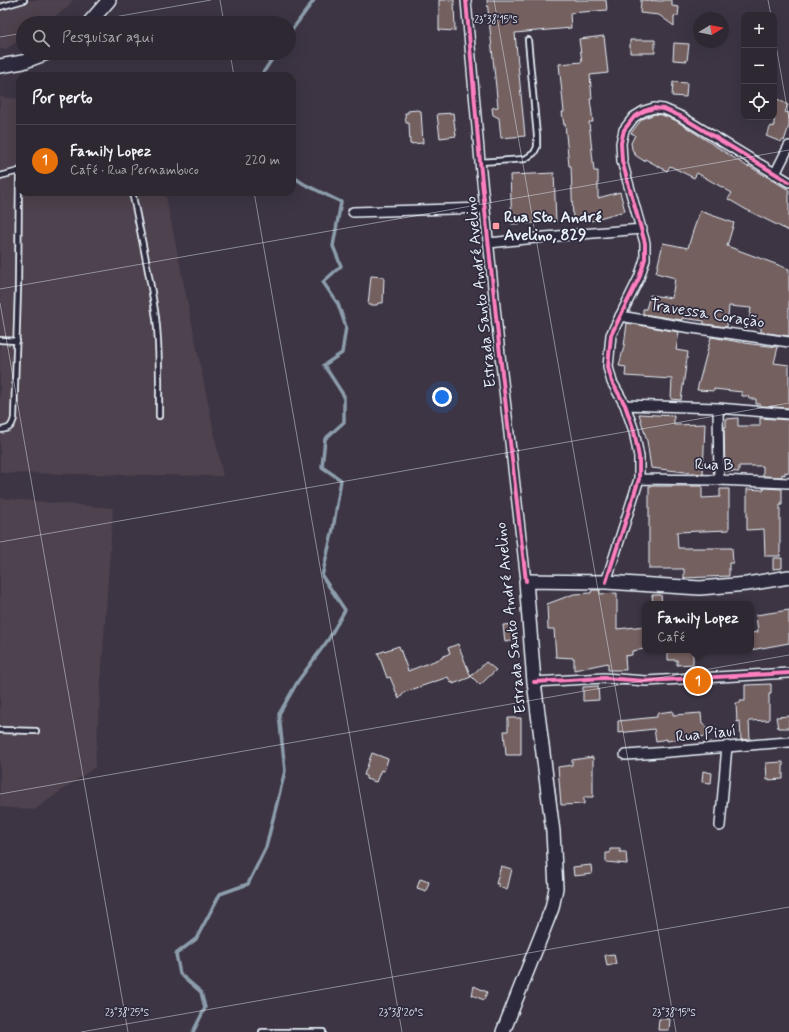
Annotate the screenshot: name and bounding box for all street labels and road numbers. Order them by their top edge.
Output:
street label: Estrada Santo André Avelino [460,195,502,389]
street label: Travessa Coração [648,295,766,333]
street label: Rua B [694,454,734,476]
street label: Estrada Santo André Avelino [490,521,532,715]
street label: Rua Piauí [675,720,737,748]

